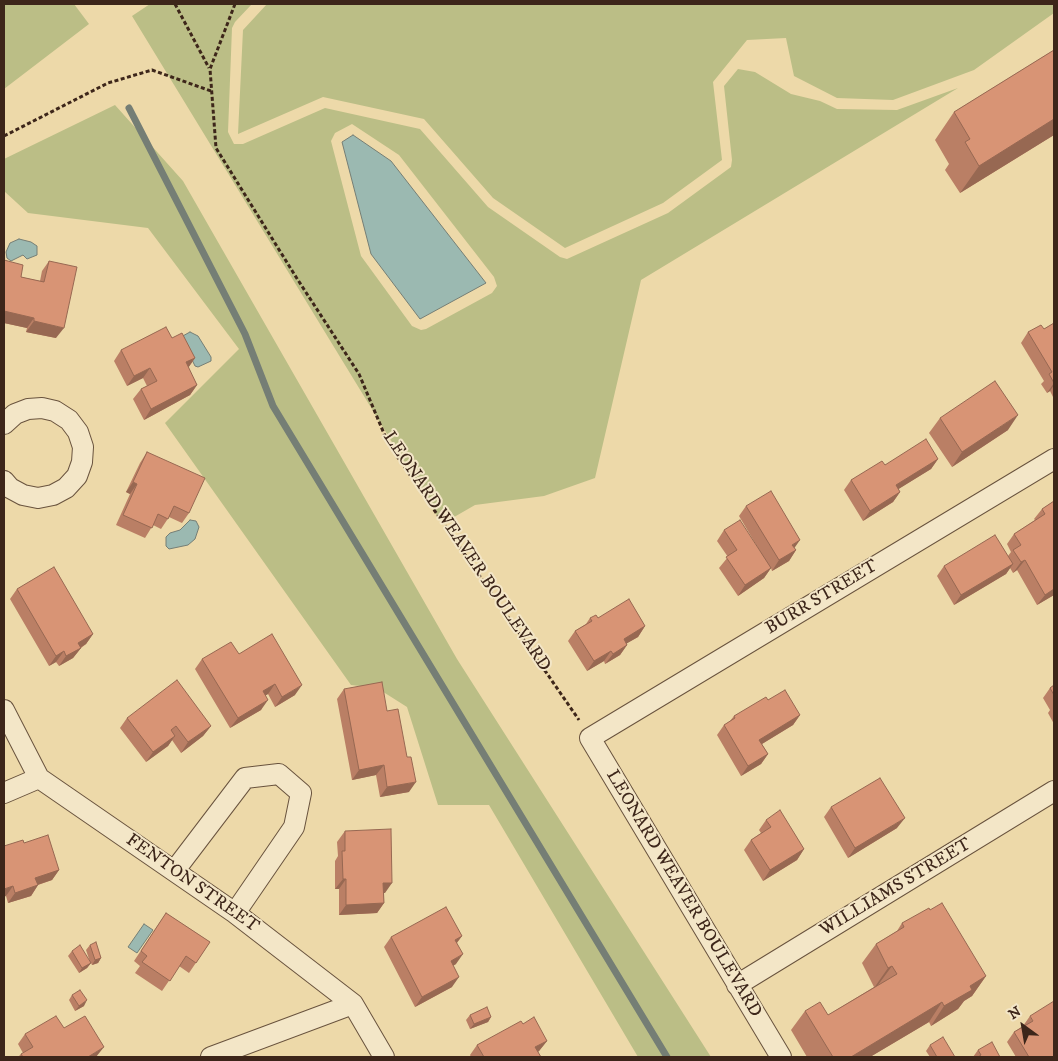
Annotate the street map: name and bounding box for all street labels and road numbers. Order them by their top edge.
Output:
street label: LEONARD WEAVER BOULEVARD [377,428,555,676]
street label: BURR STREET [762,556,882,640]
street label: LEONARD WEAVER BOULEVARD [600,766,766,1022]
street label: FENTON STREET [121,830,263,938]
street label: WILLIAMS STREET [816,834,976,942]

